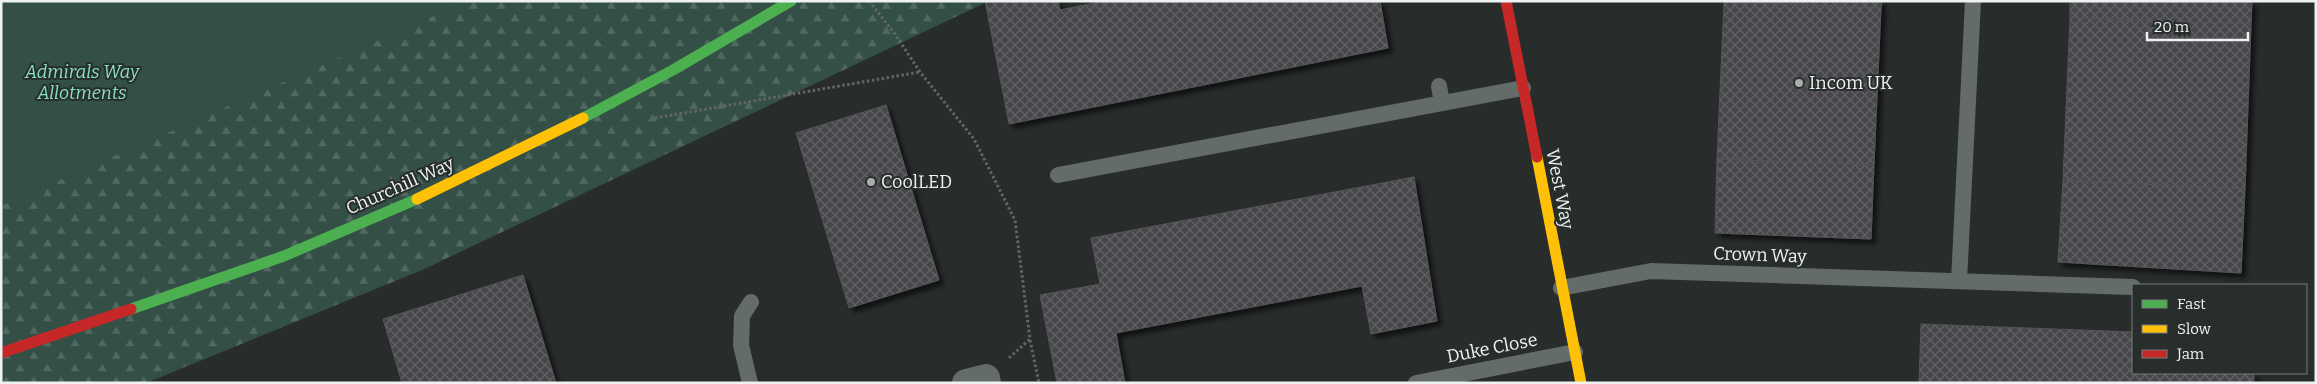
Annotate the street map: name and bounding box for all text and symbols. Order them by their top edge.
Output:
scale bar [2147,10,2248,42]
text: 20 m [2154,18,2190,36]
park label: Admirals Way Allotments [24,61,140,104]
place label: Incom UK [1809,72,1893,94]
marker: Incom UK [1793,77,1805,89]
street label: West Way [1541,147,1579,232]
street label: Churchill Way [342,152,458,220]
place label: CoolLED [881,171,952,193]
marker: CoolLED [865,176,877,188]
street label: Crown Way [1713,242,1808,268]
legend [2132,284,2307,374]
text: Fast [2177,295,2206,313]
text: Slow [2177,320,2212,338]
street label: Duke Close [1445,328,1539,368]
text: Jam [2176,345,2205,363]

